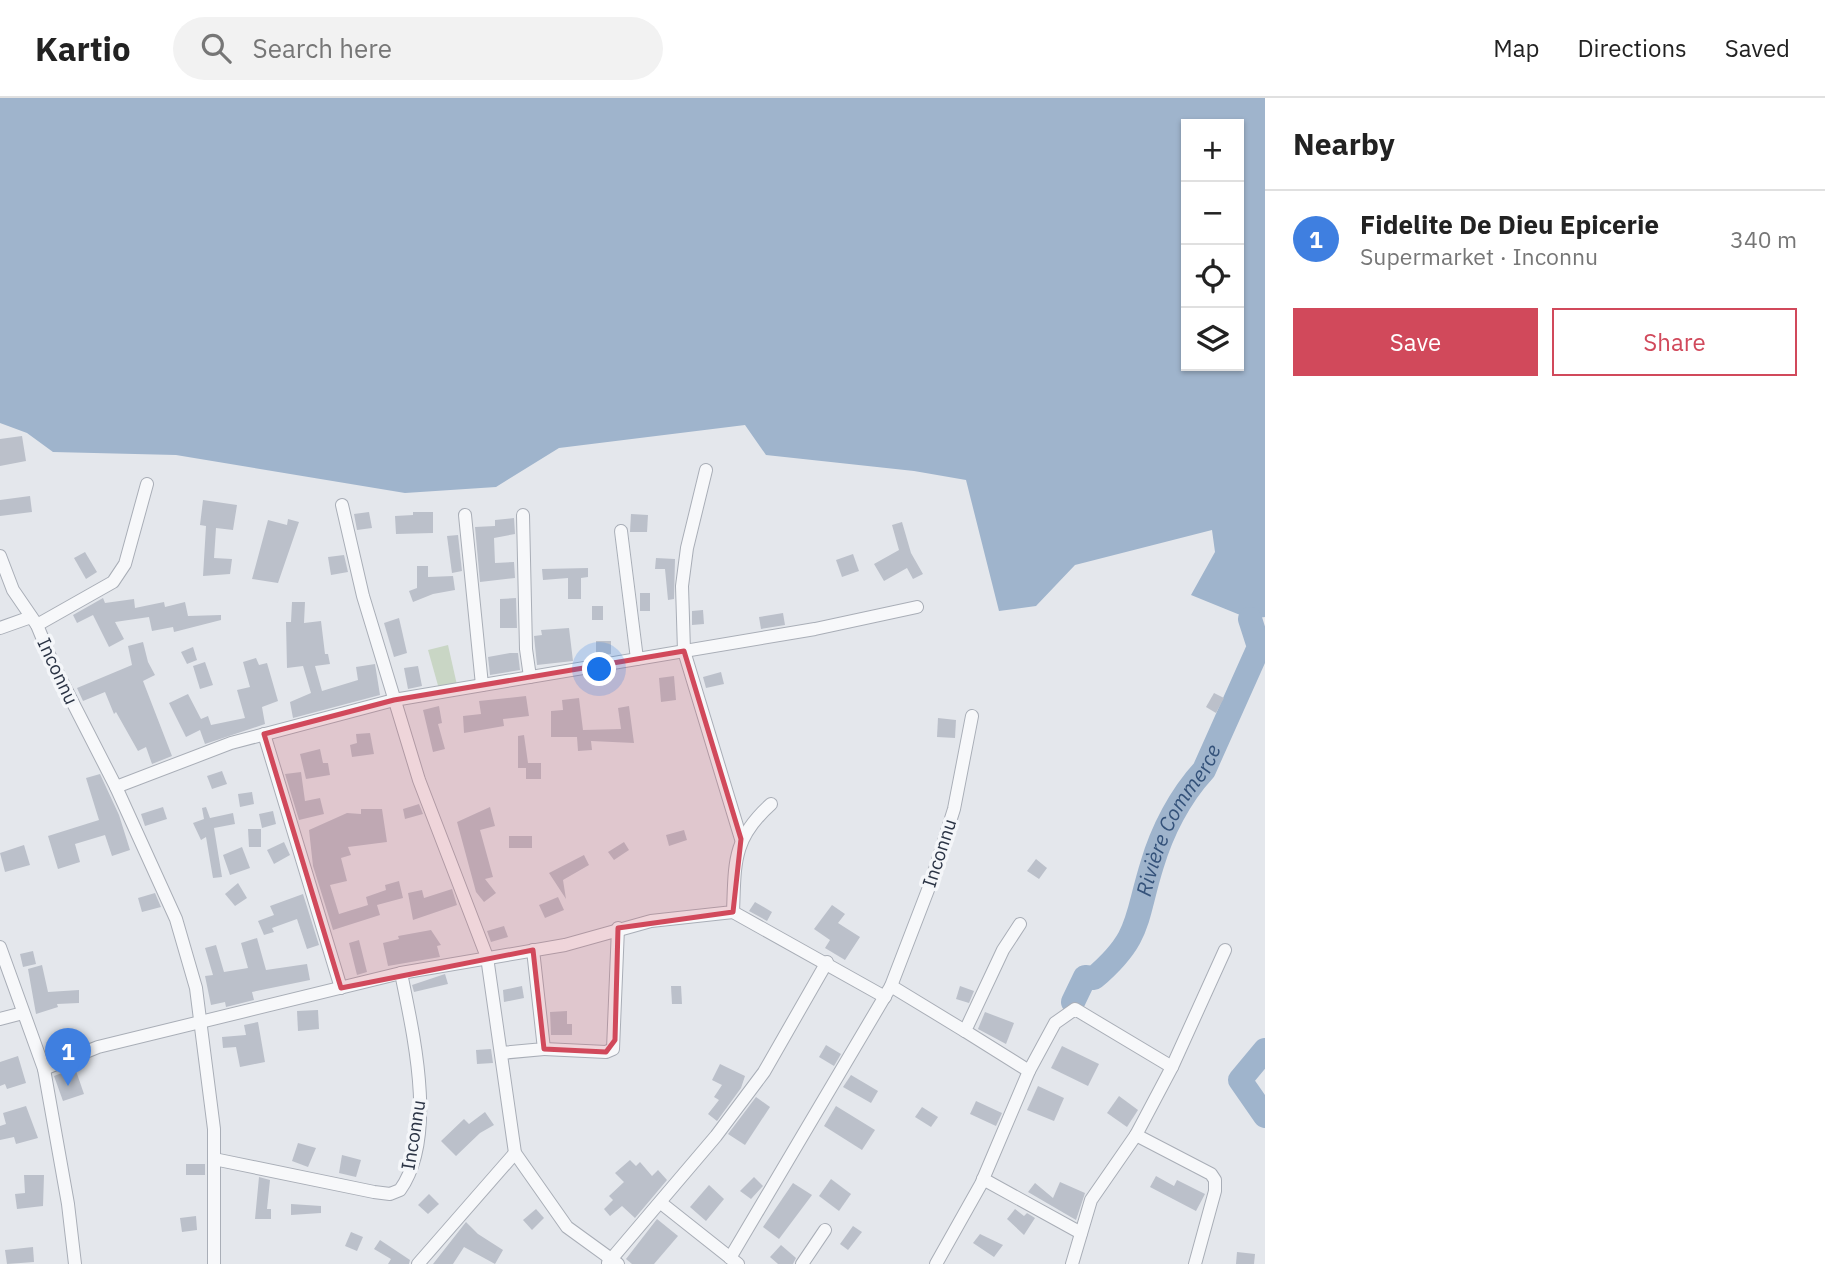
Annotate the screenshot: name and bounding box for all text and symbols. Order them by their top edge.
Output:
search box [173,17,663,80]
text: Kartio [35,27,131,70]
icon: search [197,29,235,67]
text: Search here [253,31,392,65]
text: Map [1493,32,1539,64]
text: Directions [1577,32,1687,64]
text: Saved [1725,32,1790,64]
map controls [1181,119,1244,371]
button: + [1181,119,1244,182]
text: Nearby [1293,124,1395,163]
button: − [1181,182,1244,245]
text: Fidelite De Dieu Epicerie [1360,207,1659,241]
text: 1 [1309,224,1323,254]
text: 340 m [1730,224,1797,254]
text: Supermarket · Inconnu [1360,241,1598,271]
button: locate [1181,245,1244,308]
button: layers [1181,308,1244,371]
button: Save [1293,308,1538,376]
button: Share [1552,308,1797,376]
street label: Inconnu [32,634,84,708]
your location [582,652,616,686]
water label: Rivière Commerce [1129,739,1227,899]
street label: Inconnu [917,816,961,890]
pin: 1 [45,1028,91,1086]
street label: Inconnu [396,1098,430,1172]

